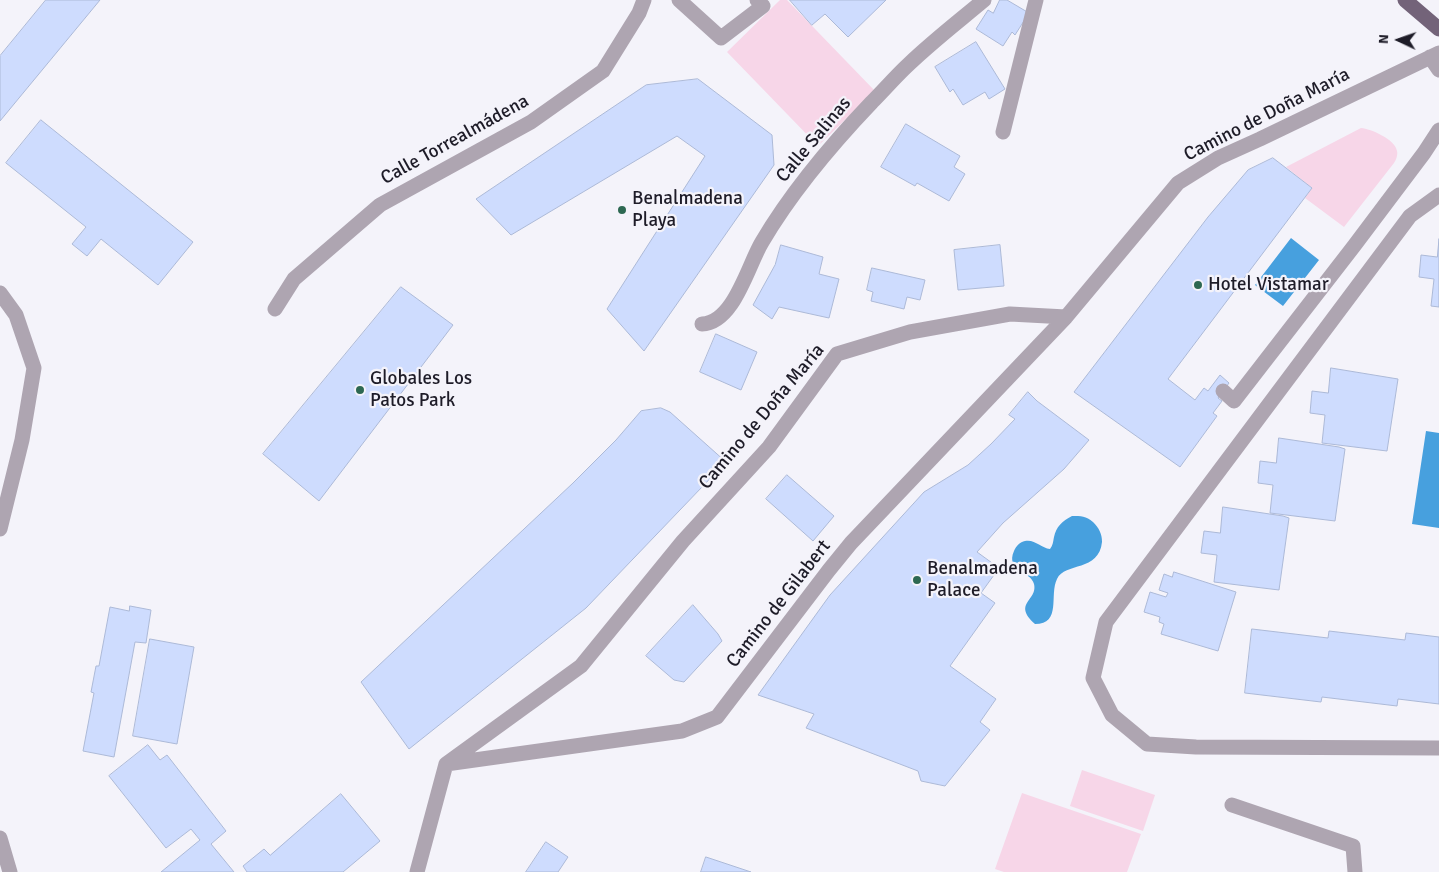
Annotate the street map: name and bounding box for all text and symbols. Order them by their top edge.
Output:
north arrow [1374,15,1424,65]
text: N [1375,34,1392,45]
street label: Camino de Doña María [1180,63,1354,167]
street label: Calle Torrealmádena [377,90,533,190]
street label: Calle Salinas [772,93,856,187]
place label: Benalmadena Playa [632,188,743,232]
marker: Benalmadena Playa [616,204,628,216]
place label: Hotel Vistamar [1208,274,1329,296]
marker: Hotel Vistamar [1192,279,1204,291]
street label: Camino de Doña María [694,340,830,494]
place label: Globales Los Patos Park [370,368,472,412]
marker: Globales Los Patos Park [354,384,366,396]
street label: Camino de Gilabert [722,536,836,672]
place label: Benalmadena Palace [927,558,1038,602]
marker: Benalmadena Palace [911,574,923,586]

